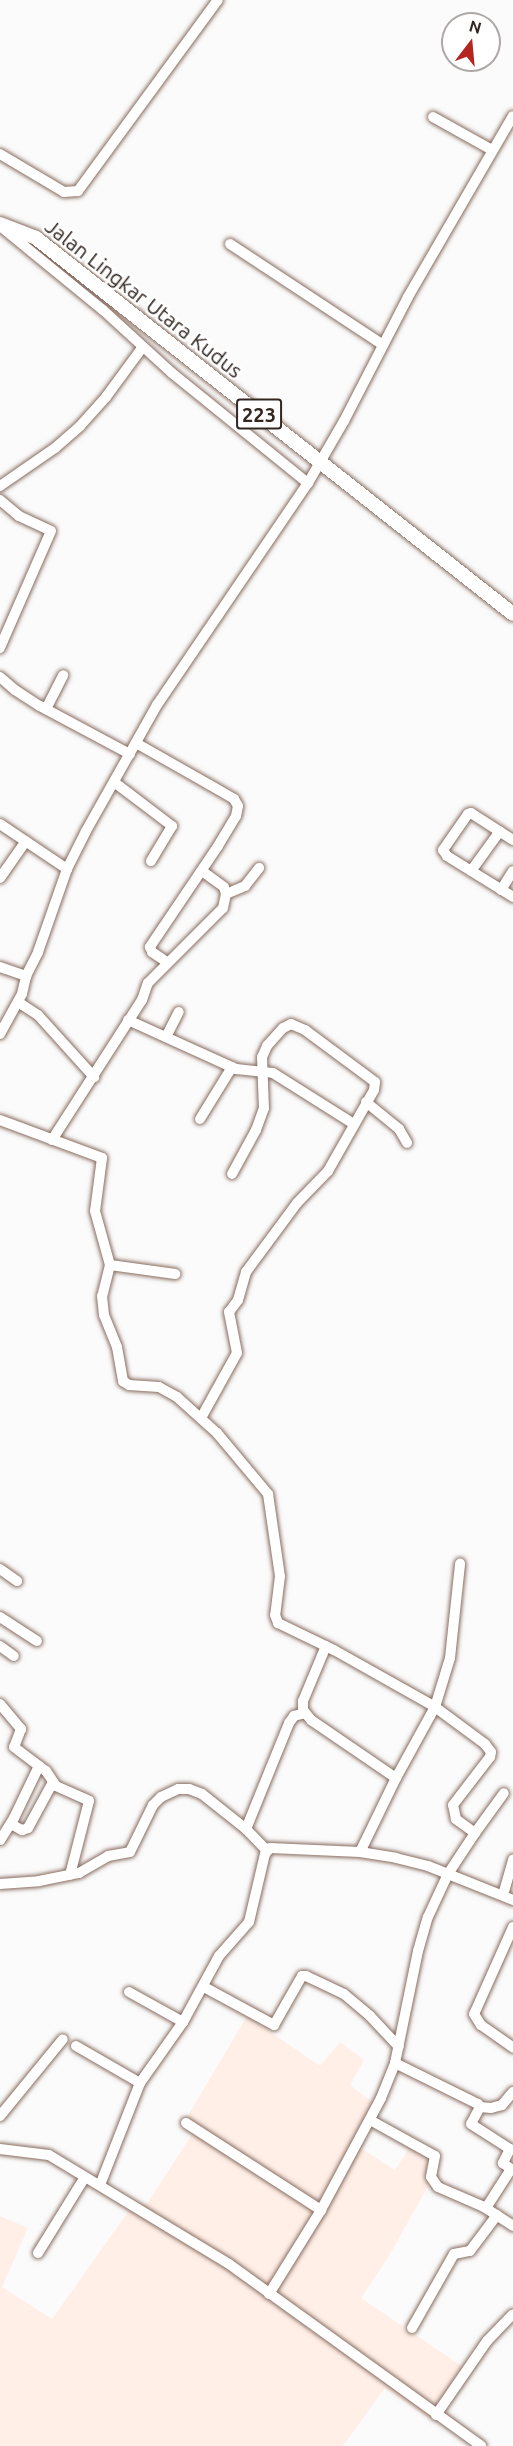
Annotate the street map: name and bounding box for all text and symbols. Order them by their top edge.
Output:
north arrow [441,12,501,72]
text: N [467,16,484,37]
street label: Jalan Lingkar Utara Kudus [40,213,248,383]
road number: 223 [235,397,283,431]

